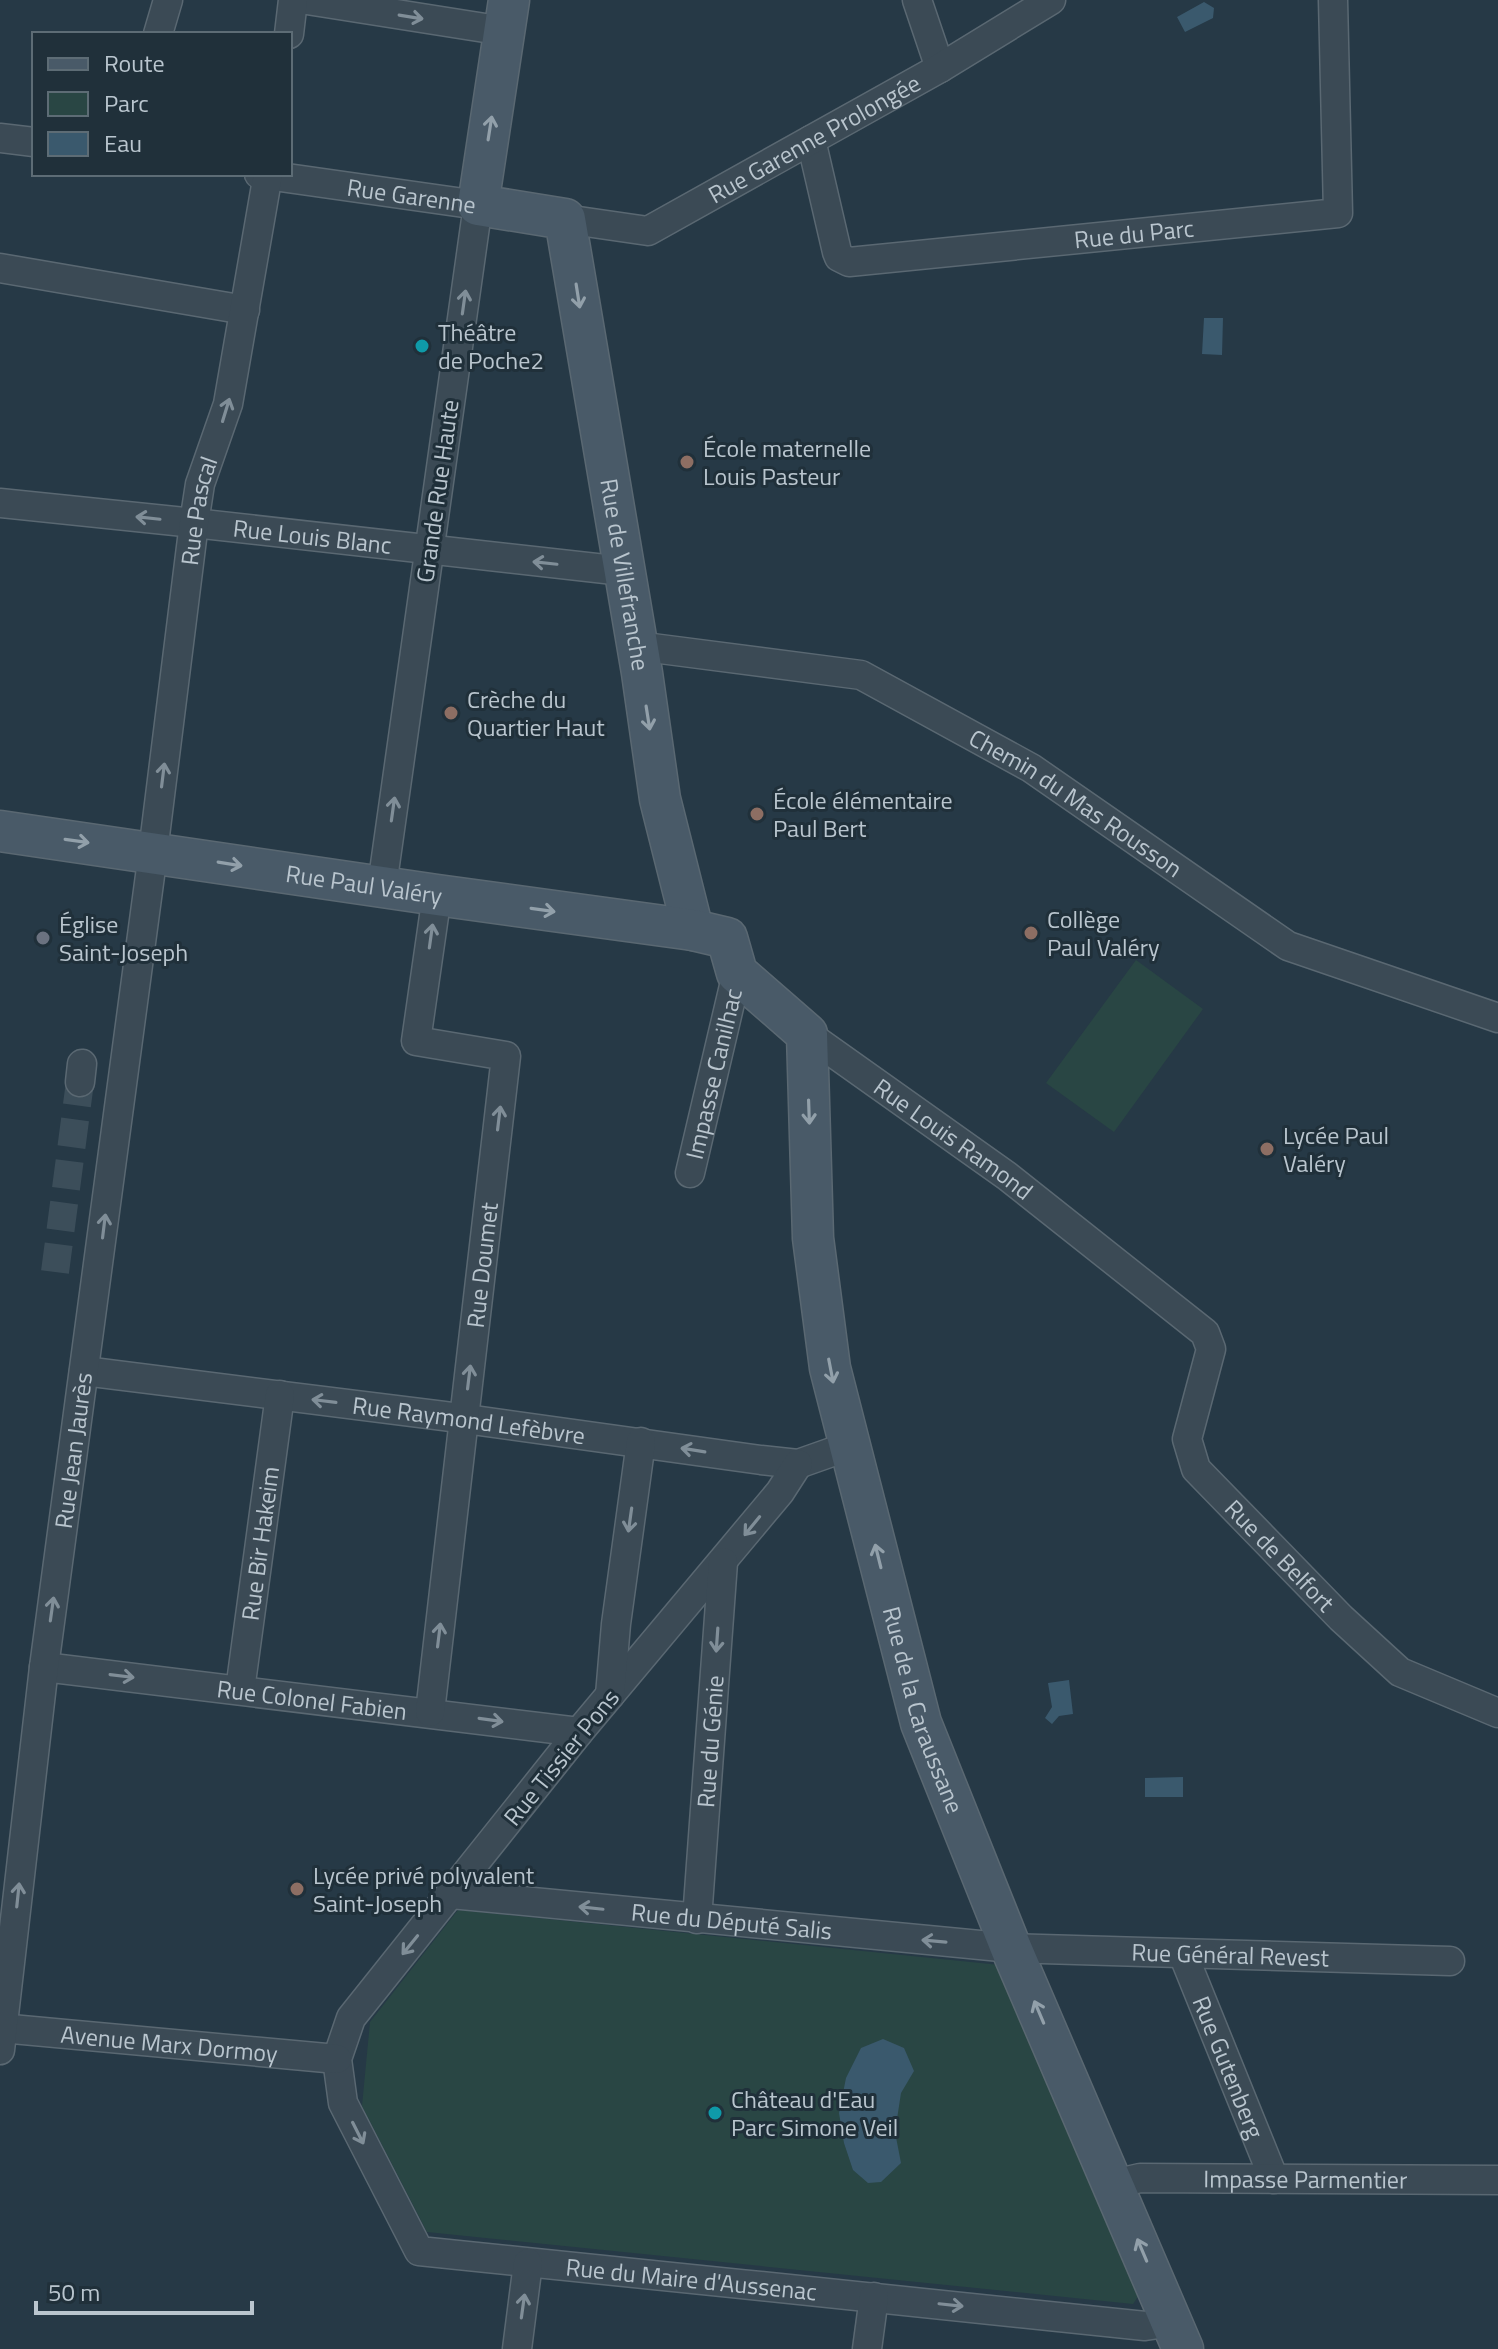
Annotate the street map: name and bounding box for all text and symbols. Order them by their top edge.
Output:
one-way arrow [398,10,424,25]
legend [32,32,292,176]
text: Route [104,45,165,81]
street label: Rue Garenne Prolongée [701,65,927,212]
text: Parc [104,85,149,121]
one-way arrow [483,116,498,142]
text: Eau [104,125,142,161]
street label: Rue Garenne [345,169,478,223]
street label: Rue du Parc [1072,210,1196,257]
one-way arrow [571,283,586,308]
one-way arrow [457,290,472,315]
place label: Théâtre de Poche2 [438,314,544,378]
marker: Théâtre de Poche2 [413,337,431,355]
one-way arrow [219,397,234,423]
street label: Grande Rue Haute [406,397,468,585]
place label: École maternelle Louis Pasteur [703,430,871,494]
street label: Rue Pascal [171,451,226,567]
marker: École maternelle Louis Pasteur [678,453,696,471]
street label: Rue de Villefranche [591,476,659,673]
street label: Rue Louis Blanc [231,509,393,563]
one-way arrow [135,511,162,526]
one-way arrow [532,555,559,570]
place label: Crèche du Quartier Haut [467,681,605,745]
marker: Crèche du Quartier Haut [442,704,460,722]
one-way arrow [641,705,656,730]
street label: Chemin du Mas Rousson [963,720,1190,886]
one-way arrow [156,763,171,788]
place label: École élémentaire Paul Bert [773,782,953,846]
one-way arrow [386,797,401,822]
marker: École élémentaire Paul Bert [748,805,766,823]
one-way arrow [63,834,89,849]
street label: Rue Paul Valéry [284,855,445,914]
one-way arrow [217,857,242,872]
place label: Collège Paul Valéry [1047,901,1160,965]
one-way arrow [530,903,555,918]
place label: Église Saint-Joseph [59,906,188,970]
one-way arrow [423,923,438,950]
marker: Collège Paul Valéry [1022,924,1040,942]
marker: Église Saint-Joseph [34,929,52,947]
street label: Impasse Canilhac [676,985,751,1163]
street label: Rue Louis Ramond [866,1069,1041,1208]
one-way arrow [802,1098,817,1125]
one-way arrow [492,1106,507,1132]
place label: Lycée Paul Valéry [1283,1117,1389,1181]
marker: Lycée Paul Valéry [1258,1140,1276,1158]
street label: Rue Doumet [457,1200,507,1330]
one-way arrow [96,1214,111,1240]
one-way arrow [824,1357,839,1383]
one-way arrow [461,1364,476,1391]
street label: Rue Jean Jaurès [45,1370,101,1531]
street label: Rue Raymond Lefèbvre [350,1387,588,1453]
one-way arrow [312,1393,337,1408]
one-way arrow [681,1442,706,1457]
street label: Rue Bir Hakeim [232,1464,288,1623]
street label: Rue de Belfort [1217,1491,1344,1620]
one-way arrow [623,1506,638,1532]
one-way arrow [743,1515,761,1536]
one-way arrow [869,1544,884,1570]
one-way arrow [45,1597,60,1622]
street label: Rue de la Caraussane [874,1603,973,1819]
one-way arrow [432,1623,447,1648]
one-way arrow [709,1626,724,1653]
one-way arrow [109,1669,134,1684]
street label: Rue Colonel Fabien [215,1670,409,1729]
street label: Rue du Génie [687,1674,733,1809]
street label: Rue Tissier Pons [495,1681,627,1833]
one-way arrow [477,1713,504,1728]
place label: Lycée privé polyvalent Saint-Joseph [313,1857,535,1921]
marker: Lycée privé polyvalent Saint-Joseph [288,1880,306,1898]
one-way arrow [11,1882,26,1909]
street label: Rue du Député Salis [630,1893,834,1949]
one-way arrow [578,1900,605,1915]
one-way arrow [921,1933,947,1948]
one-way arrow [401,1934,419,1954]
street label: Rue Général Revest [1131,1934,1330,1975]
street label: Rue Gutenberg [1184,1990,1274,2144]
one-way arrow [1030,2000,1045,2025]
street label: Avenue Marx Dormoy [59,2016,280,2072]
place label: Château d'Eau Parc Simone Veil [731,2081,898,2145]
marker: Château d'Eau Parc Simone Veil [706,2104,724,2122]
one-way arrow [351,2120,367,2144]
street label: Impasse Parmentier [1203,2160,1407,2197]
one-way arrow [1133,2238,1148,2263]
street label: Rue du Maire d'Aussenac [564,2248,819,2310]
scale bar [36,2265,252,2315]
text: 50 m [48,2274,100,2310]
one-way arrow [516,2294,531,2319]
one-way arrow [937,2297,964,2312]

